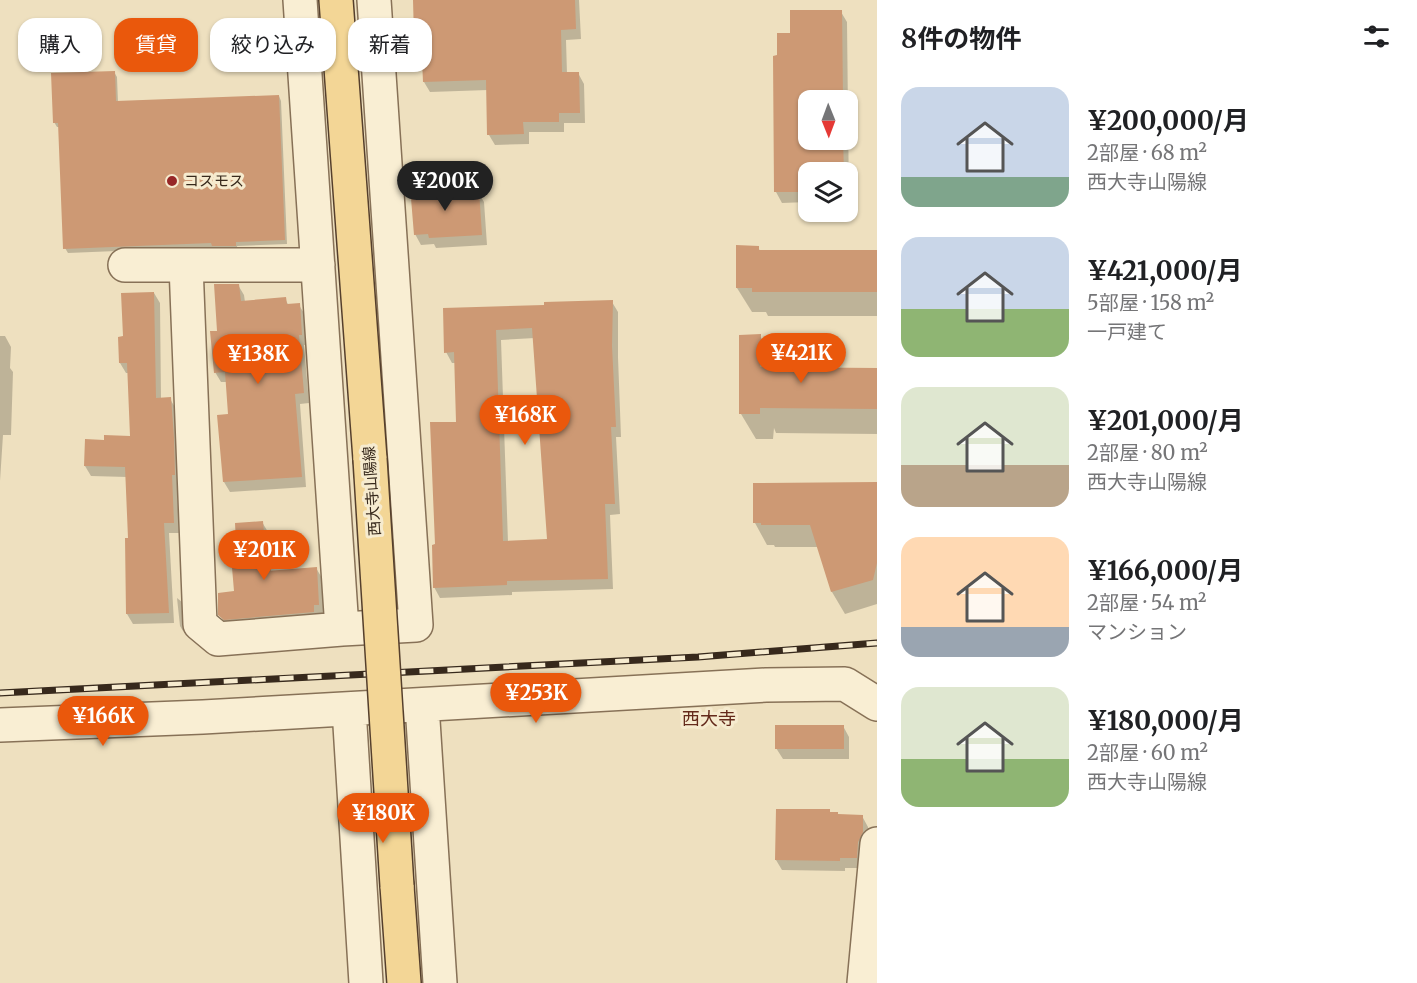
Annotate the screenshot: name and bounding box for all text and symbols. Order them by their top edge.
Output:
chip: 購入 [18,18,102,72]
chip: 賃貸 [114,18,198,72]
chip: 絞り込み [210,18,336,72]
chip: 新着 [348,18,432,72]
icon: filters [1360,20,1393,53]
text: 8件の物件 [901,22,1021,55]
north arrow [798,90,858,150]
map controls [798,90,858,222]
text: ¥200,000/月 [1087,104,1249,137]
icon: home [949,111,1021,183]
text: 2部屋 · 68 m² [1087,140,1207,165]
pin: ¥200K [403,161,487,212]
button: layers [798,162,858,222]
text: ¥200K [411,168,479,193]
text: 西大寺山陽線 [1087,169,1207,194]
place label: コスモス [184,171,244,190]
marker: コスモス [165,174,179,188]
text: ¥421,000/月 [1087,254,1242,287]
icon: home [949,261,1021,333]
text: 5部屋 · 158 m² [1087,290,1214,315]
text: 一戸建て [1087,319,1167,344]
pin: ¥421K [759,333,843,384]
pin: ¥138K [216,334,300,385]
text: ¥421K [770,340,832,365]
text: ¥138K [227,341,289,366]
pin: ¥168K [483,395,567,446]
text: ¥168K [494,402,556,427]
text: ¥201,000/月 [1087,404,1244,437]
icon: home [949,411,1021,483]
text: 2部屋 · 80 m² [1087,440,1208,465]
street label: 西大寺山陽線 [359,445,384,537]
text: 西大寺山陽線 [1087,469,1207,494]
pin: ¥201K [222,530,306,581]
text: ¥201K [232,537,296,562]
text: ¥166,000/月 [1087,554,1243,587]
icon: home [949,561,1021,633]
text: 2部屋 · 54 m² [1087,590,1206,615]
text: マンション [1087,619,1187,644]
pin: ¥253K [494,673,578,724]
text: ¥253K [504,680,568,705]
pin: ¥166K [61,696,145,747]
text: ¥166K [72,703,134,728]
text: ¥180,000/月 [1087,704,1244,737]
district label: 西大寺 [682,707,736,730]
icon: home [949,711,1021,783]
text: 2部屋 · 60 m² [1087,740,1208,765]
text: 西大寺山陽線 [1087,769,1207,794]
pin: ¥180K [341,793,425,844]
text: ¥180K [351,800,415,825]

